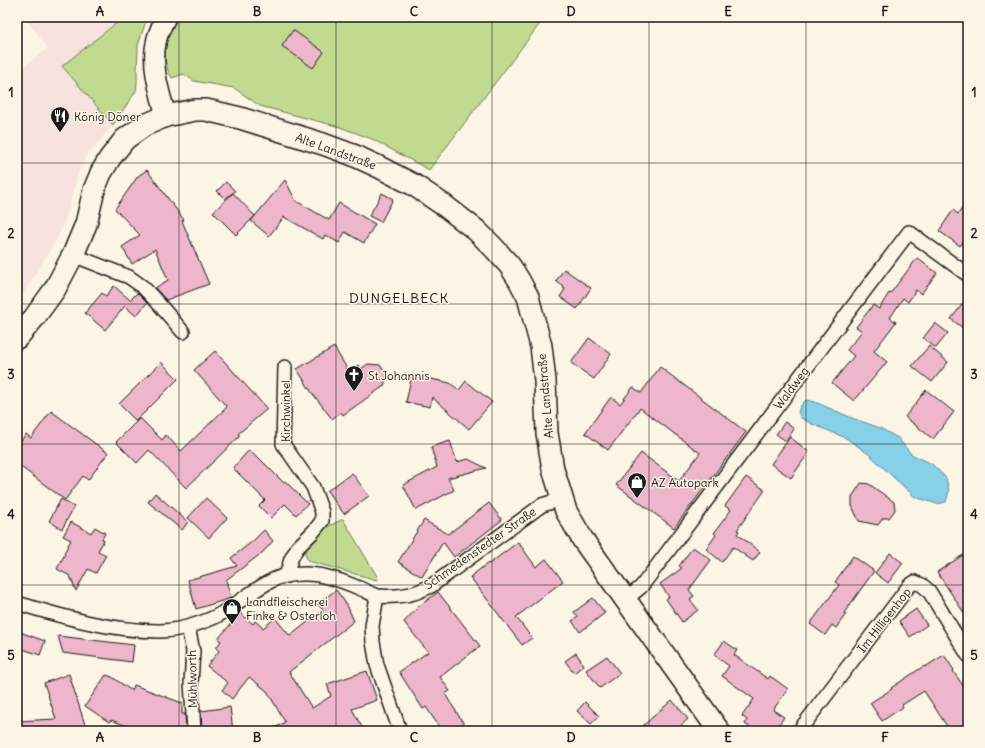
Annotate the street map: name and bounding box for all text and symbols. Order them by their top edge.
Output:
text: A [96,3,105,20]
text: B [253,3,262,20]
text: C [410,3,419,20]
text: D [566,3,576,20]
text: E [724,3,732,20]
text: F [881,3,889,20]
text: 1 [8,84,14,101]
text: 1 [971,84,977,101]
restaurant icon: König Döner [49,105,71,133]
place label: König Döner [74,109,141,124]
street label: Alte Landstraße [293,129,379,173]
text: 2 [7,225,15,242]
text: 2 [970,225,978,242]
district label: DUNGELBECK [349,289,449,307]
street label: Alte Landstraße [534,353,556,439]
church icon: St.Johannis [343,364,365,392]
street label: Waldweg [770,364,812,412]
text: 3 [7,366,15,383]
text: 3 [970,366,978,383]
place label: St.Johannis [368,368,430,383]
street label: Kirchwinkel [278,380,293,442]
shop icon: AZ Autopark [626,471,648,499]
place label: AZ Autopark [651,475,719,490]
street label: Schmedenstedter Straße [421,504,539,592]
text: 4 [7,506,15,523]
text: 4 [970,506,978,523]
street label: Im Hilligenhop [854,584,914,656]
place label: Landfleischerei Finke & Osterloh [246,594,336,623]
shop icon: Landfleischerei Finke & Osterloh [221,597,243,625]
text: 5 [7,647,15,664]
text: 5 [970,647,978,664]
street label: Mühlworth [184,650,200,708]
text: A [96,729,105,746]
text: B [253,729,262,746]
text: C [410,729,419,746]
text: D [566,729,576,746]
text: E [724,729,732,746]
text: F [881,729,889,746]

